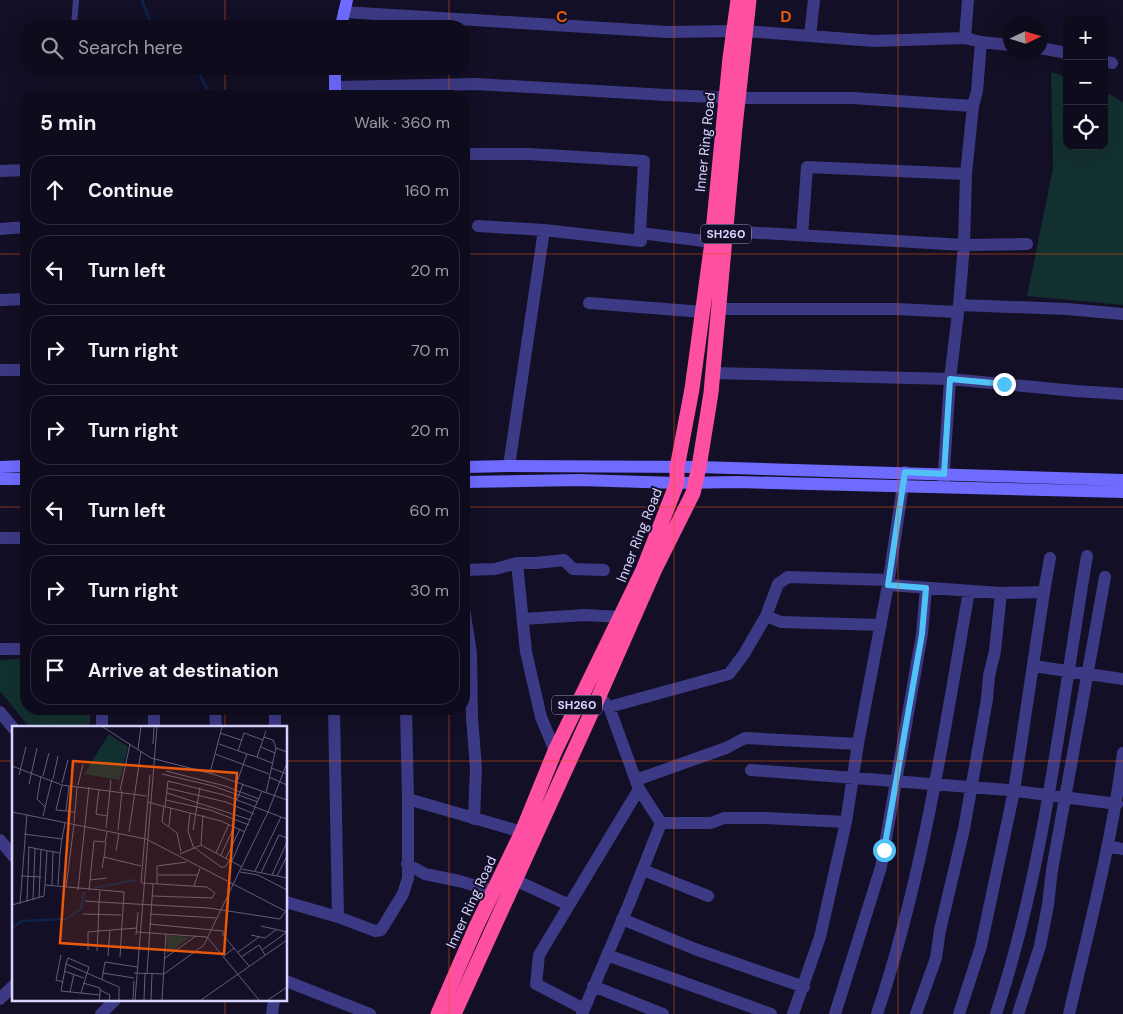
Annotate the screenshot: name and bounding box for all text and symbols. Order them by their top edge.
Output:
text: C [556,6,568,27]
text: D [780,6,792,27]
north arrow [1003,15,1048,60]
map controls [1063,15,1108,150]
button: + [1063,15,1108,60]
search box [20,20,470,75]
icon: search [38,34,66,62]
text: Search here [78,35,183,60]
button: − [1063,60,1108,105]
street label: Inner Ring Road [691,91,719,193]
button: locate [1063,105,1108,150]
text: 5 min [40,109,96,137]
text: Walk · 360 m [354,112,450,133]
icon: ahead [41,176,69,204]
text: Continue [88,178,174,203]
text: 160 m [405,180,449,201]
road number: SH260 [701,224,751,243]
icon: left [41,256,69,284]
text: Turn left [88,258,166,283]
text: 20 m [410,260,449,281]
icon: right [41,336,69,364]
text: Turn right [88,338,178,363]
text: 70 m [411,340,449,361]
route end [993,373,1016,396]
icon: right [41,416,69,444]
text: Turn right [88,418,178,443]
text: 20 m [410,420,449,441]
street label: Inner Ring Road [612,485,666,585]
icon: left [41,496,69,524]
text: Turn left [88,498,166,523]
text: 60 m [409,500,449,521]
icon: right [41,576,69,604]
text: Turn right [88,578,178,603]
text: 30 m [410,580,449,601]
icon: arrive [41,656,69,684]
text: Arrive at destination [88,658,279,683]
road number: SH260 [552,696,602,714]
inset map [12,726,288,1002]
route start [873,839,896,862]
street label: Inner Ring Road [442,853,500,951]

